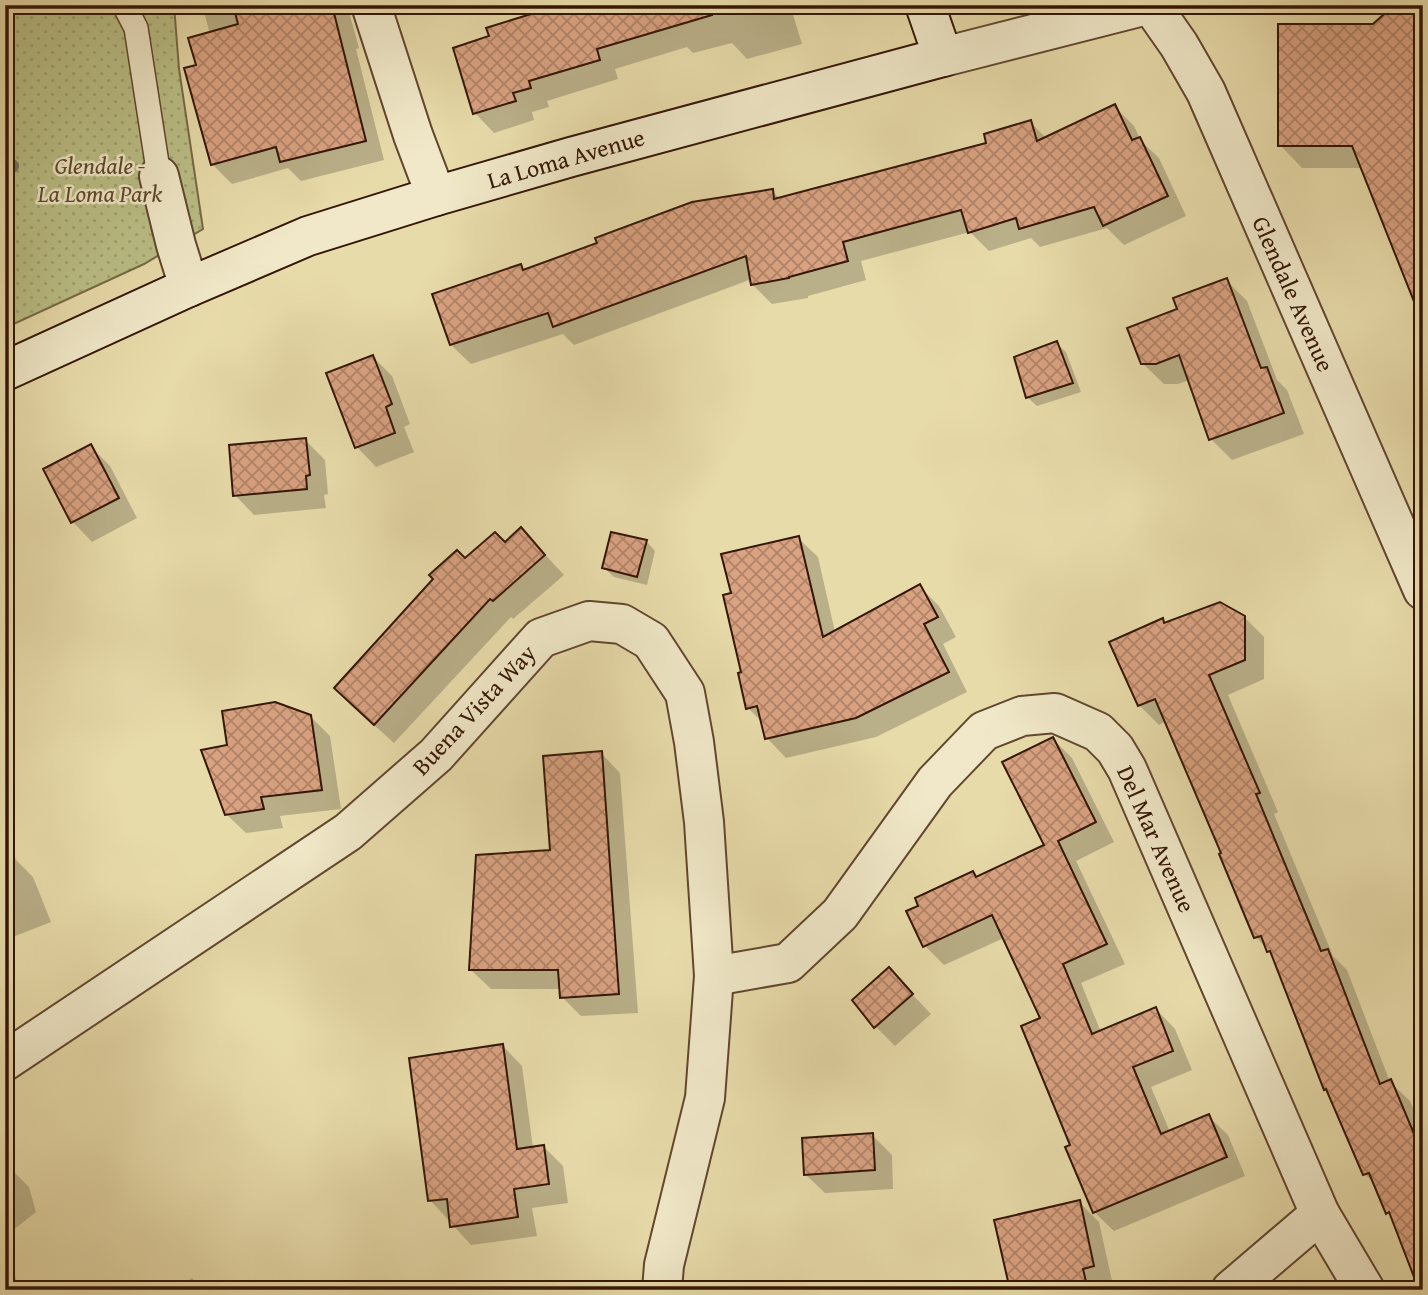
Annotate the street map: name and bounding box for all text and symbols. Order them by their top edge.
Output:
street label: La Loma Avenue [483,119,649,198]
park label: Glendale - La Loma Park [37,148,162,211]
street label: Glendale Avenue [1244,210,1343,377]
street label: Buena Vista Way [404,636,544,783]
street label: Del Mar Avenue [1108,760,1205,918]

